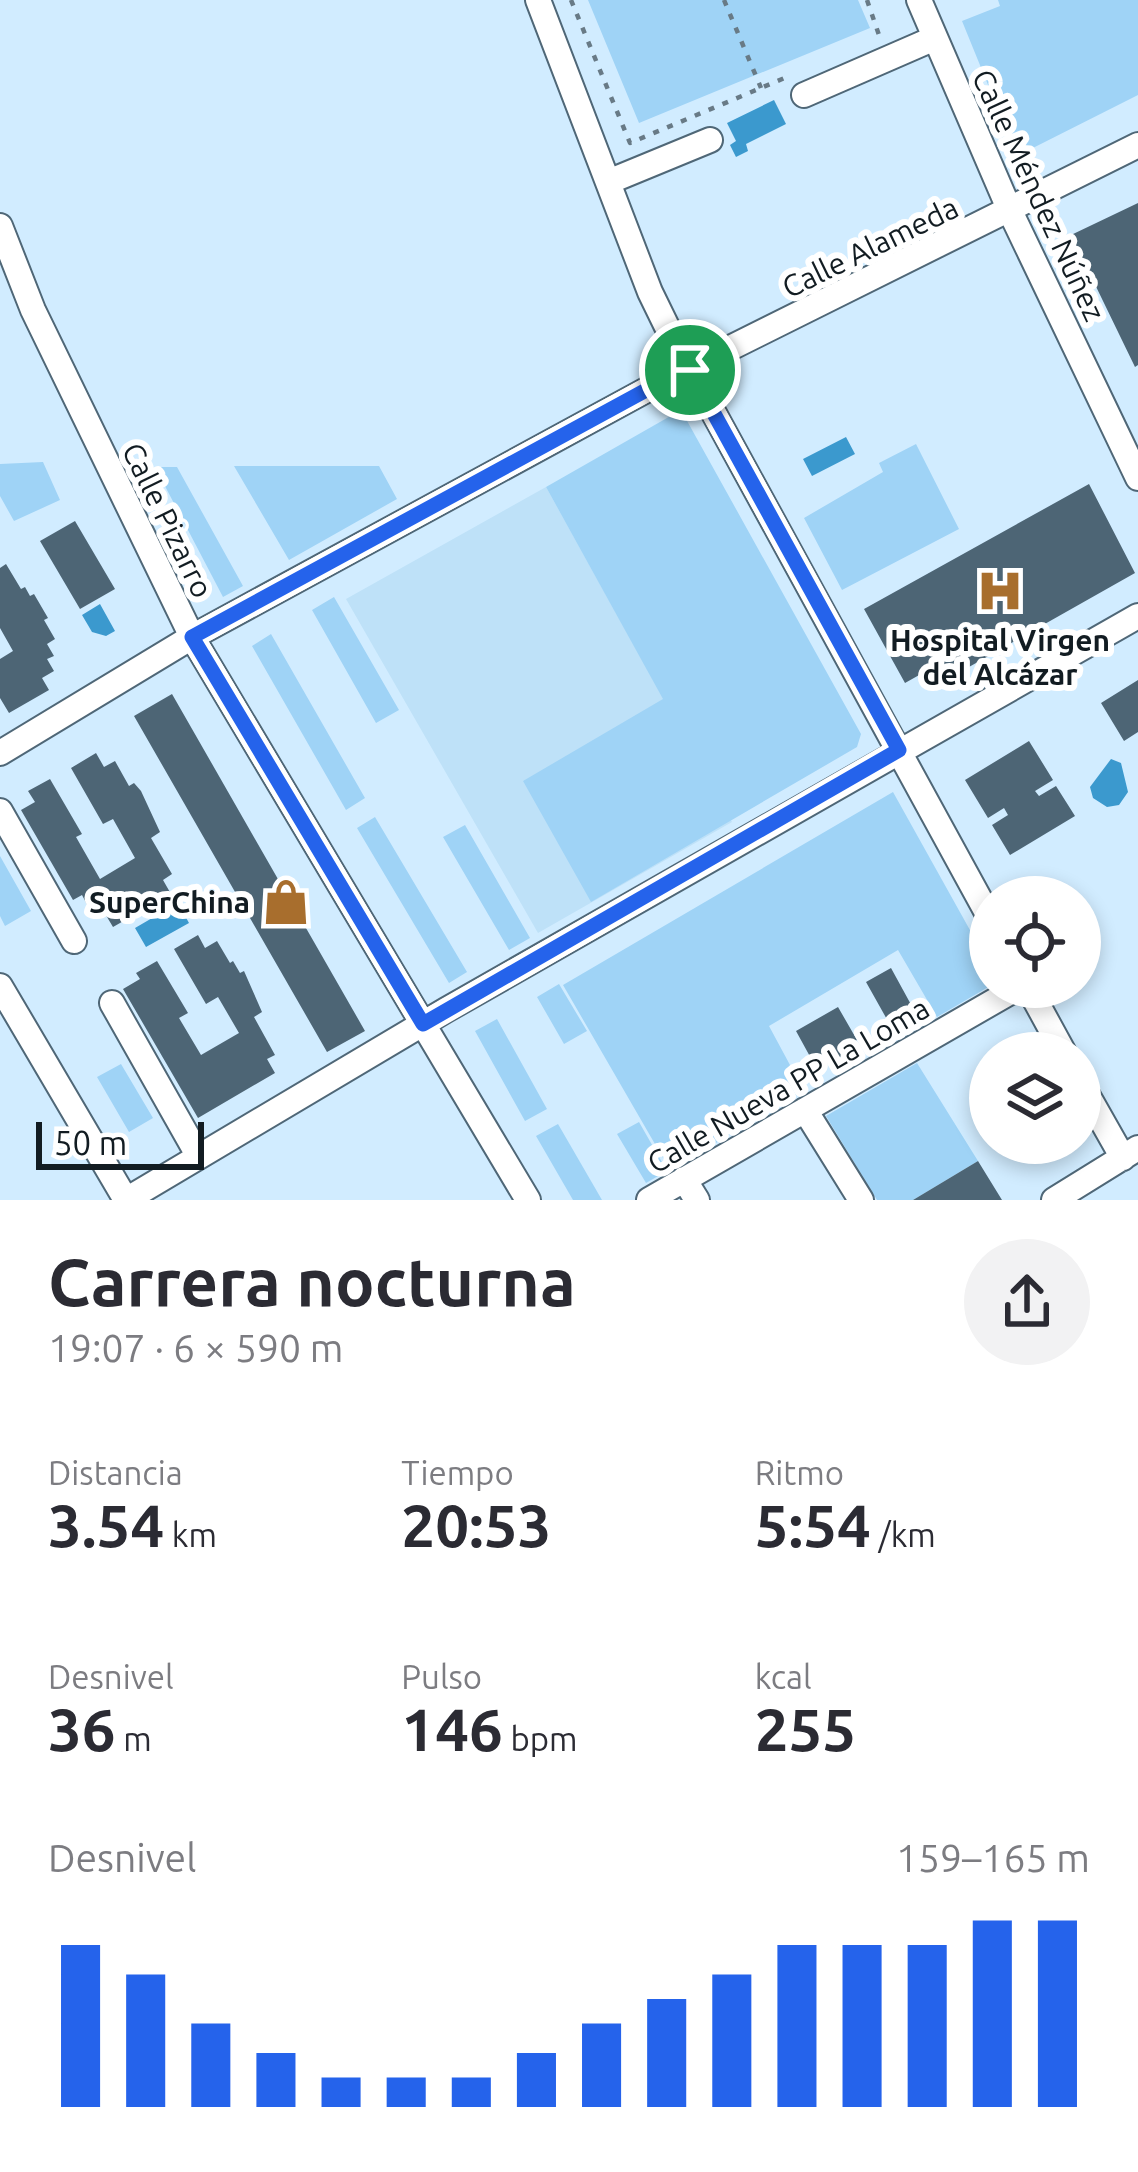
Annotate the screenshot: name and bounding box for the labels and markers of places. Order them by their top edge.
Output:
pin [639,319,741,421]
hospital icon: Hospital Virgen del Alcázar [975,566,1025,616]
place label: Hospital Virgen del Alcázar [890,623,1110,691]
shop icon: SuperChina [261,877,311,927]
place label: SuperChina [89,885,250,919]

